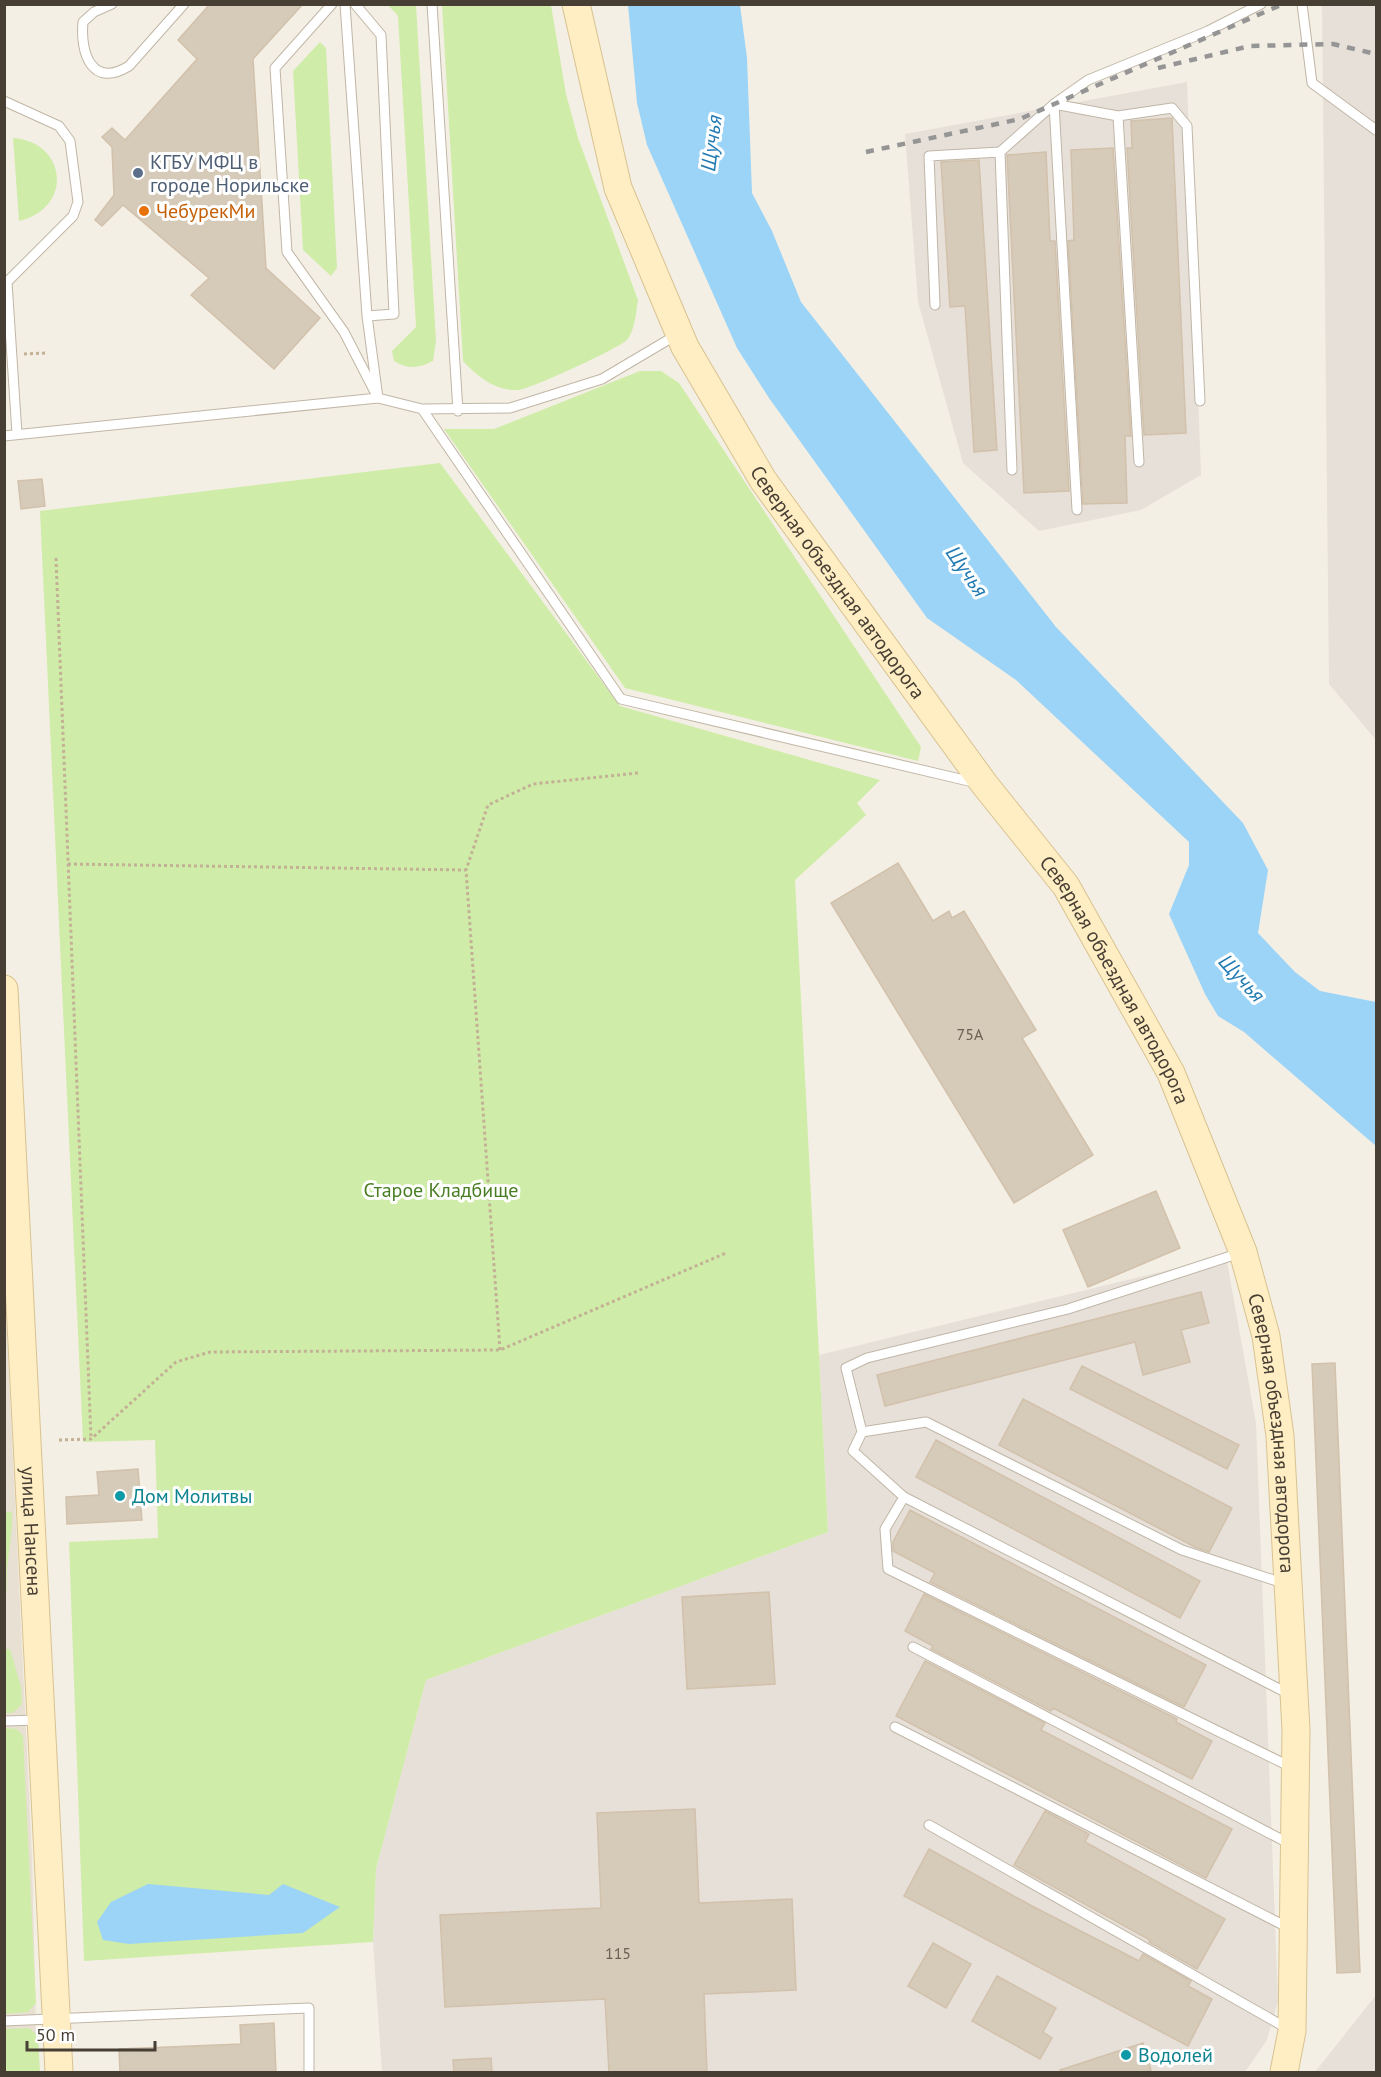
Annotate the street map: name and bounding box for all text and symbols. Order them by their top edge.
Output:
water label: Щучья [694,113,728,173]
place label: КГБУ МФЦ в городе Норильске [150,149,309,198]
marker: КГБУ МФЦ в городе Норильске [131,166,145,180]
place label: ЧебурекМи [156,198,255,224]
marker: ЧебурекМи [137,204,151,218]
street label: Северная объездная автодорога [744,461,931,704]
water label: Щучья [940,540,994,602]
street label: Северная объездная автодорога [1034,850,1195,1108]
water label: Щучья [1213,948,1271,1008]
house number: 75А [957,1024,984,1044]
park label: Старое Кладбище [364,1177,518,1203]
street label: Северная объездная автодорога [1242,1290,1300,1574]
street label: улица Нансена [15,1466,48,1597]
place label: Дом Молитвы [132,1483,252,1509]
marker: Дом Молитвы [113,1489,127,1503]
house number: 115 [605,1943,631,1963]
scale bar [27,2014,154,2052]
text: 50 m [36,2023,75,2046]
place label: Водолей [1138,2042,1213,2068]
marker: Водолей [1119,2048,1133,2062]

